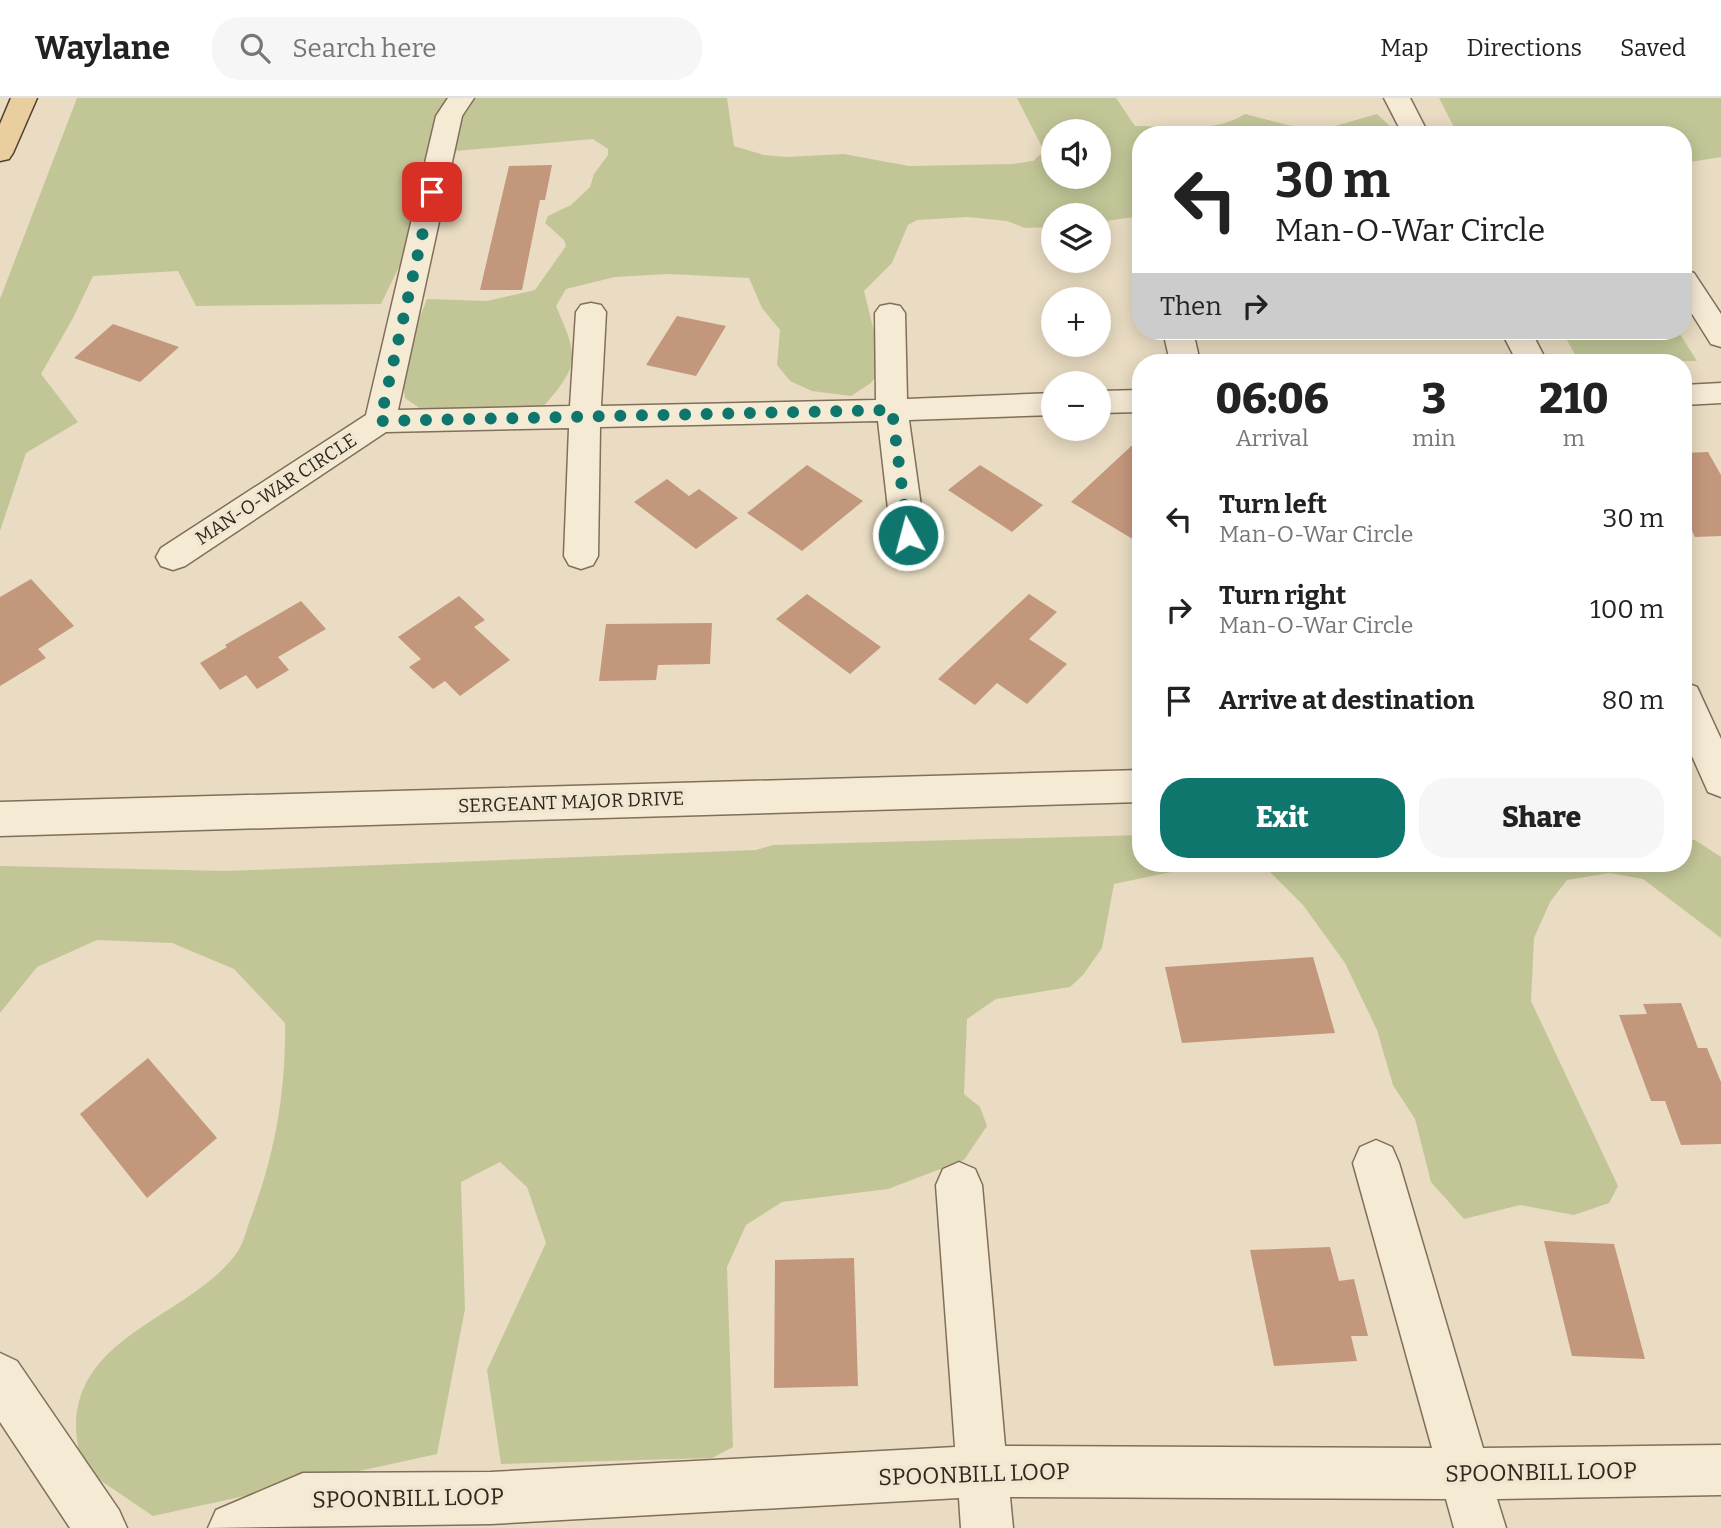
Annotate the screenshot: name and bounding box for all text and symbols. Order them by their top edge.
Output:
search box [212,17,702,80]
text: Waylane [35,28,170,68]
icon: search [236,29,274,67]
text: Search here [292,33,437,64]
text: Map [1380,34,1429,62]
text: Directions [1467,34,1582,62]
text: Saved [1620,34,1686,62]
map controls [1041,119,1111,441]
button: sound [1041,119,1111,189]
text: 30 m [1275,151,1390,210]
icon: left [1160,154,1251,245]
pin [402,162,462,222]
icon: arrive [413,173,451,211]
button: layers [1041,203,1111,273]
text: Man-O-War Circle [1275,211,1545,249]
button: + [1041,287,1111,357]
icon: right [1236,287,1274,325]
text: Then [1160,291,1222,322]
button: − [1041,371,1111,441]
text: 06:06 [1216,374,1329,424]
text: 3 [1422,374,1446,424]
text: 210 [1539,374,1608,424]
text: Arrival [1236,424,1309,452]
text: min [1412,424,1456,452]
text: m [1563,424,1585,452]
street label: MAN-O-WAR CIRCLE [191,428,361,550]
text: Turn left [1219,489,1327,520]
position arrow [871,498,945,572]
icon: left [1160,500,1198,538]
text: 30 m [1603,503,1664,534]
text: Man-O-War Circle [1219,520,1413,548]
text: Turn right [1219,580,1346,611]
icon: right [1160,591,1198,629]
text: 100 m [1590,594,1664,625]
text: Man-O-War Circle [1219,611,1413,639]
icon: arrive [1160,682,1198,720]
text: Arrive at destination [1219,685,1474,716]
text: 80 m [1602,685,1664,716]
button: Exit [1160,778,1405,858]
button: Share [1419,778,1664,858]
street label: SERGEANT MAJOR DRIVE [458,787,684,817]
street label: SPOONBILL LOOP [1445,1456,1637,1488]
street label: SPOONBILL LOOP [878,1457,1070,1491]
street label: SPOONBILL LOOP [312,1482,504,1514]

